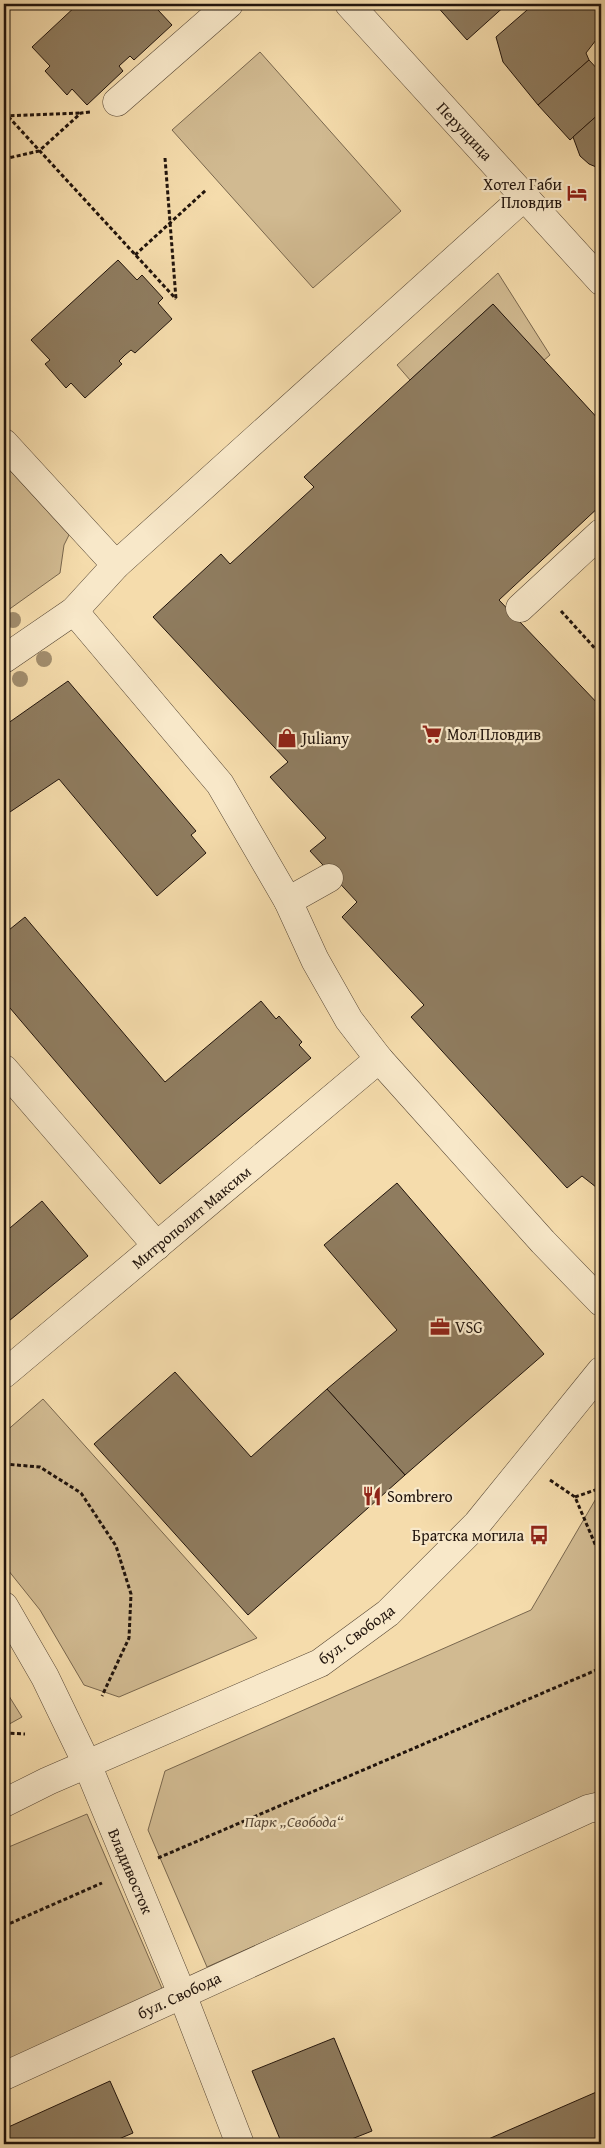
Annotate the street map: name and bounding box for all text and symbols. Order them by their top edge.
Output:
street label: Перущица [431,96,499,166]
place label: Хотел Габи Пловдив [483,172,562,214]
hotel icon: Хотел Габи Пловдив [566,182,588,204]
place label: Мол Пловдив [447,722,541,746]
supermarket icon: Мол Пловдив [421,723,443,745]
place label: Juliany [300,726,349,750]
shop icon: Juliany [276,727,298,749]
street label: Митрополит Максим [126,1160,256,1274]
place label: VSG [455,1315,483,1339]
office icon: VSG [429,1316,451,1338]
place label: Sombrero [387,1484,453,1508]
restaurant icon: Sombrero [361,1485,383,1507]
place label: Братска могила [412,1523,524,1547]
bus stop icon: Братска могила [528,1524,550,1546]
street label: бул. Свобода [313,1598,400,1670]
park label: Парк „Свобода“ [245,1809,344,1833]
street label: Владивосток [102,1824,160,1918]
street label: бул. Свобода [133,1965,225,2025]

